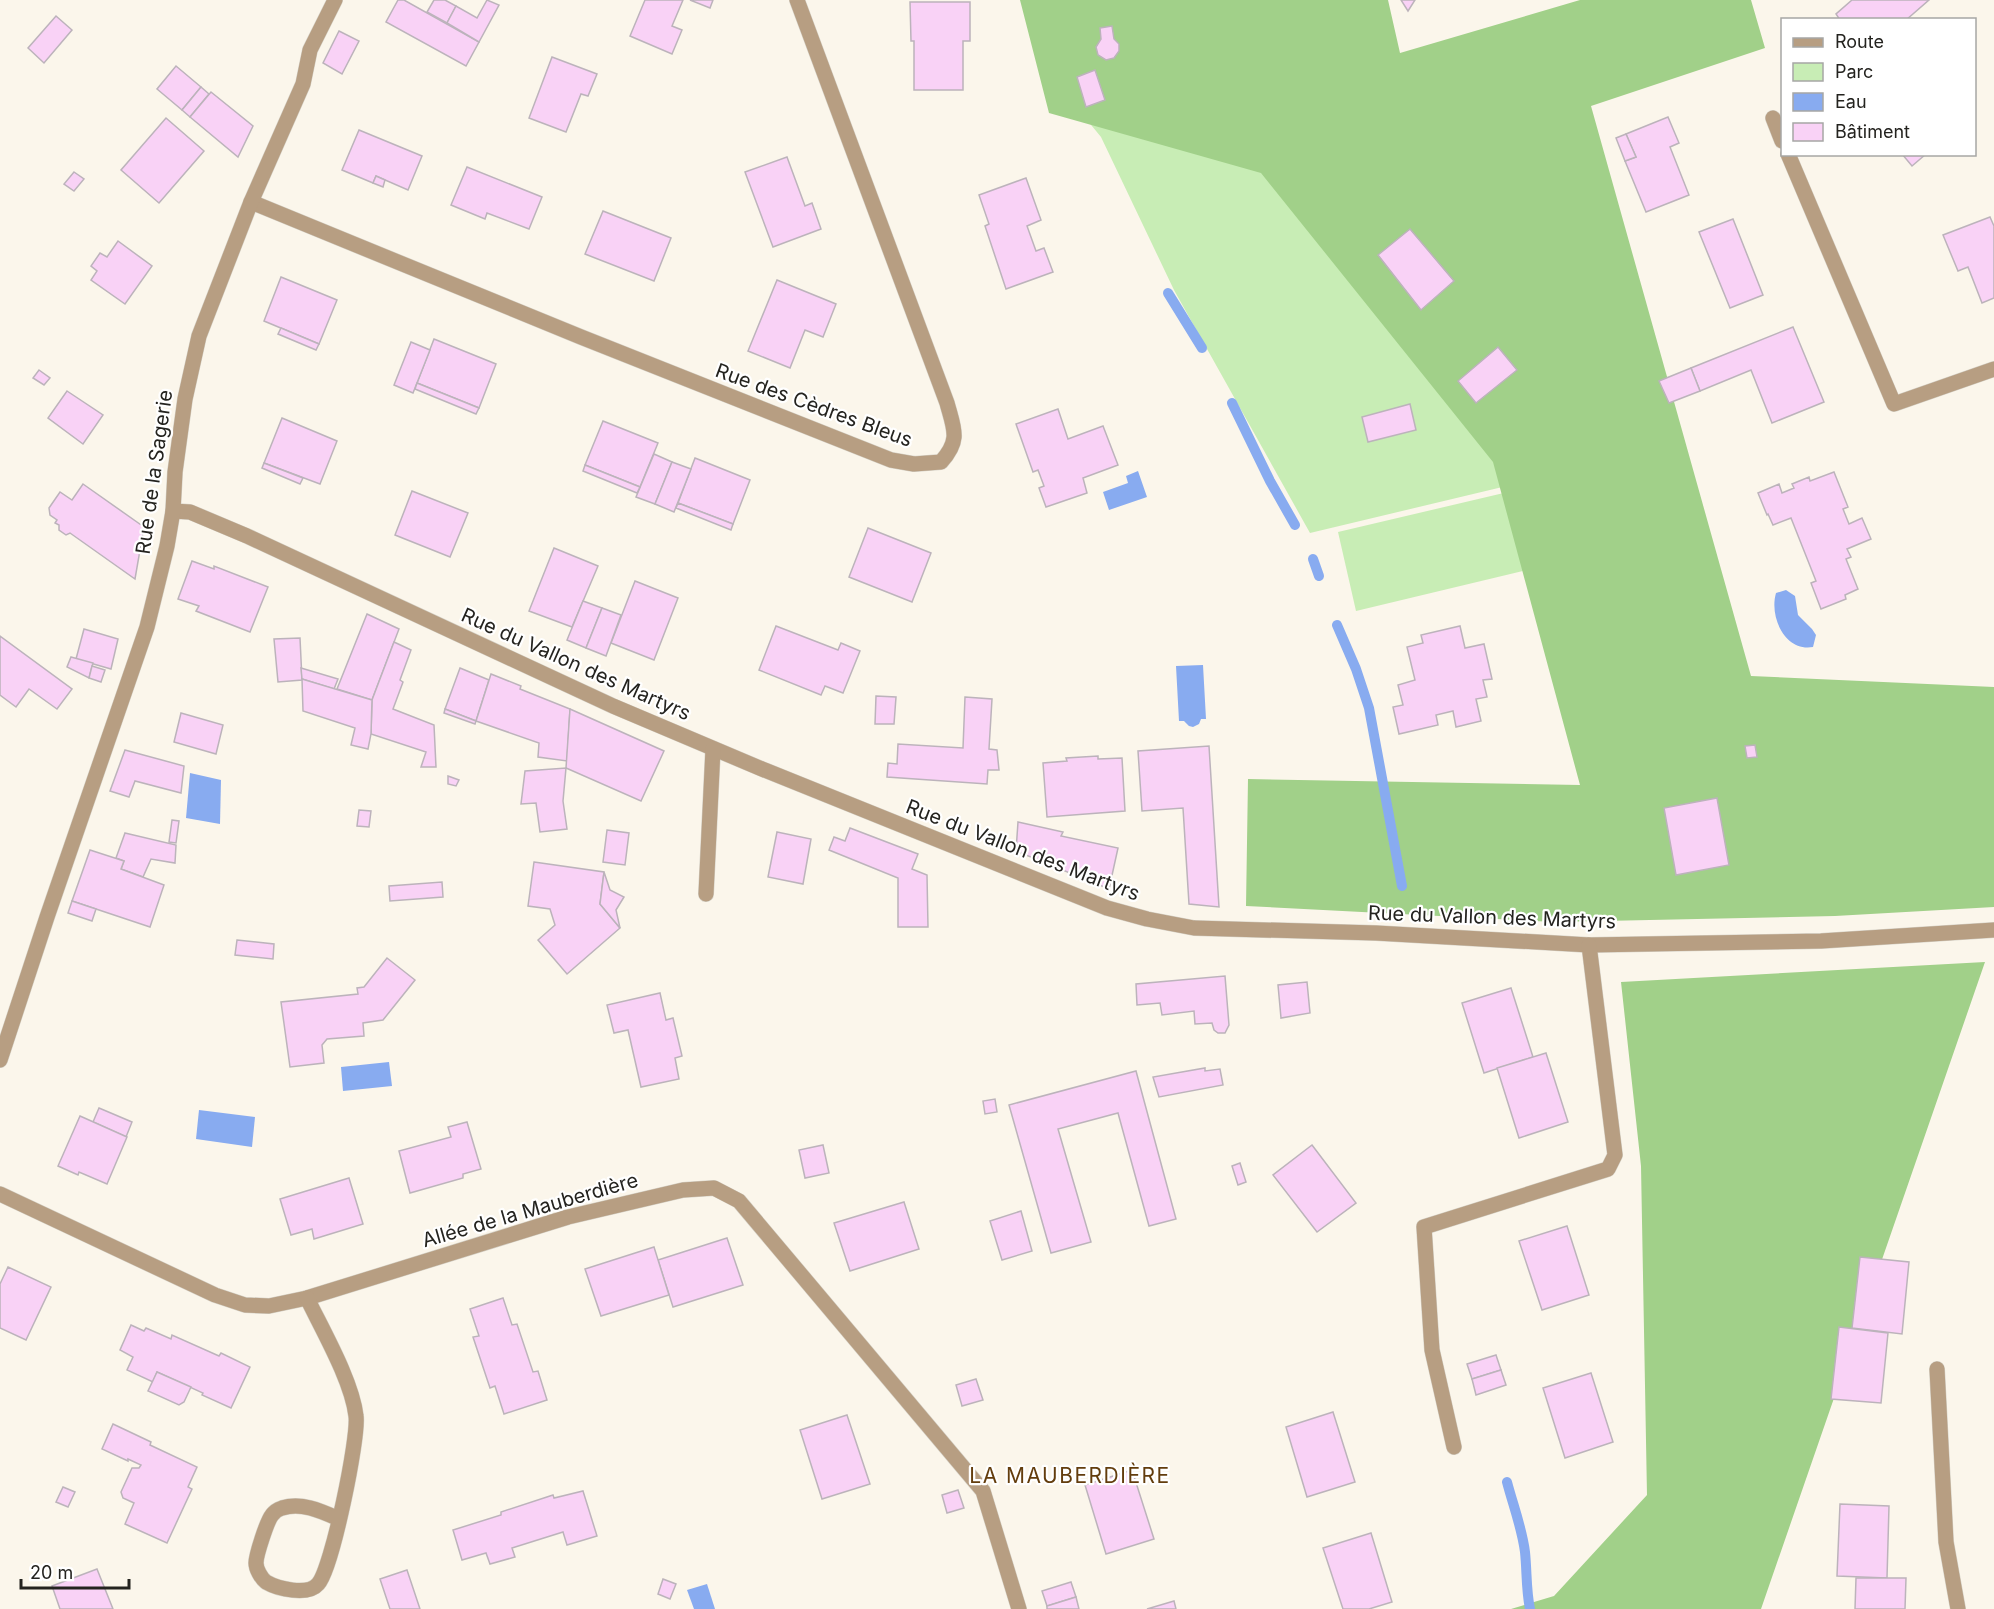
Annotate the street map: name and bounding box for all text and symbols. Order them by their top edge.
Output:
legend [1781,18,1976,156]
text: Route [1835,31,1884,52]
text: Parc [1835,61,1873,82]
text: Eau [1835,91,1867,112]
text: Bâtiment [1835,121,1910,142]
street label: Rue des Cèdres Bleus [712,358,916,452]
street label: Rue de la Sagerie [131,388,177,556]
street label: Rue du Vallon des Martyrs [458,603,694,725]
street label: Rue du Vallon des Martyrs [903,794,1143,906]
street label: Rue du Vallon des Martyrs [1368,901,1616,933]
street label: Allée de la Mauberdière [419,1168,641,1252]
district label: LA MAUBERDIÈRE [969,1462,1171,1488]
scale bar [21,1552,129,1590]
text: 20 m [30,1562,73,1583]

